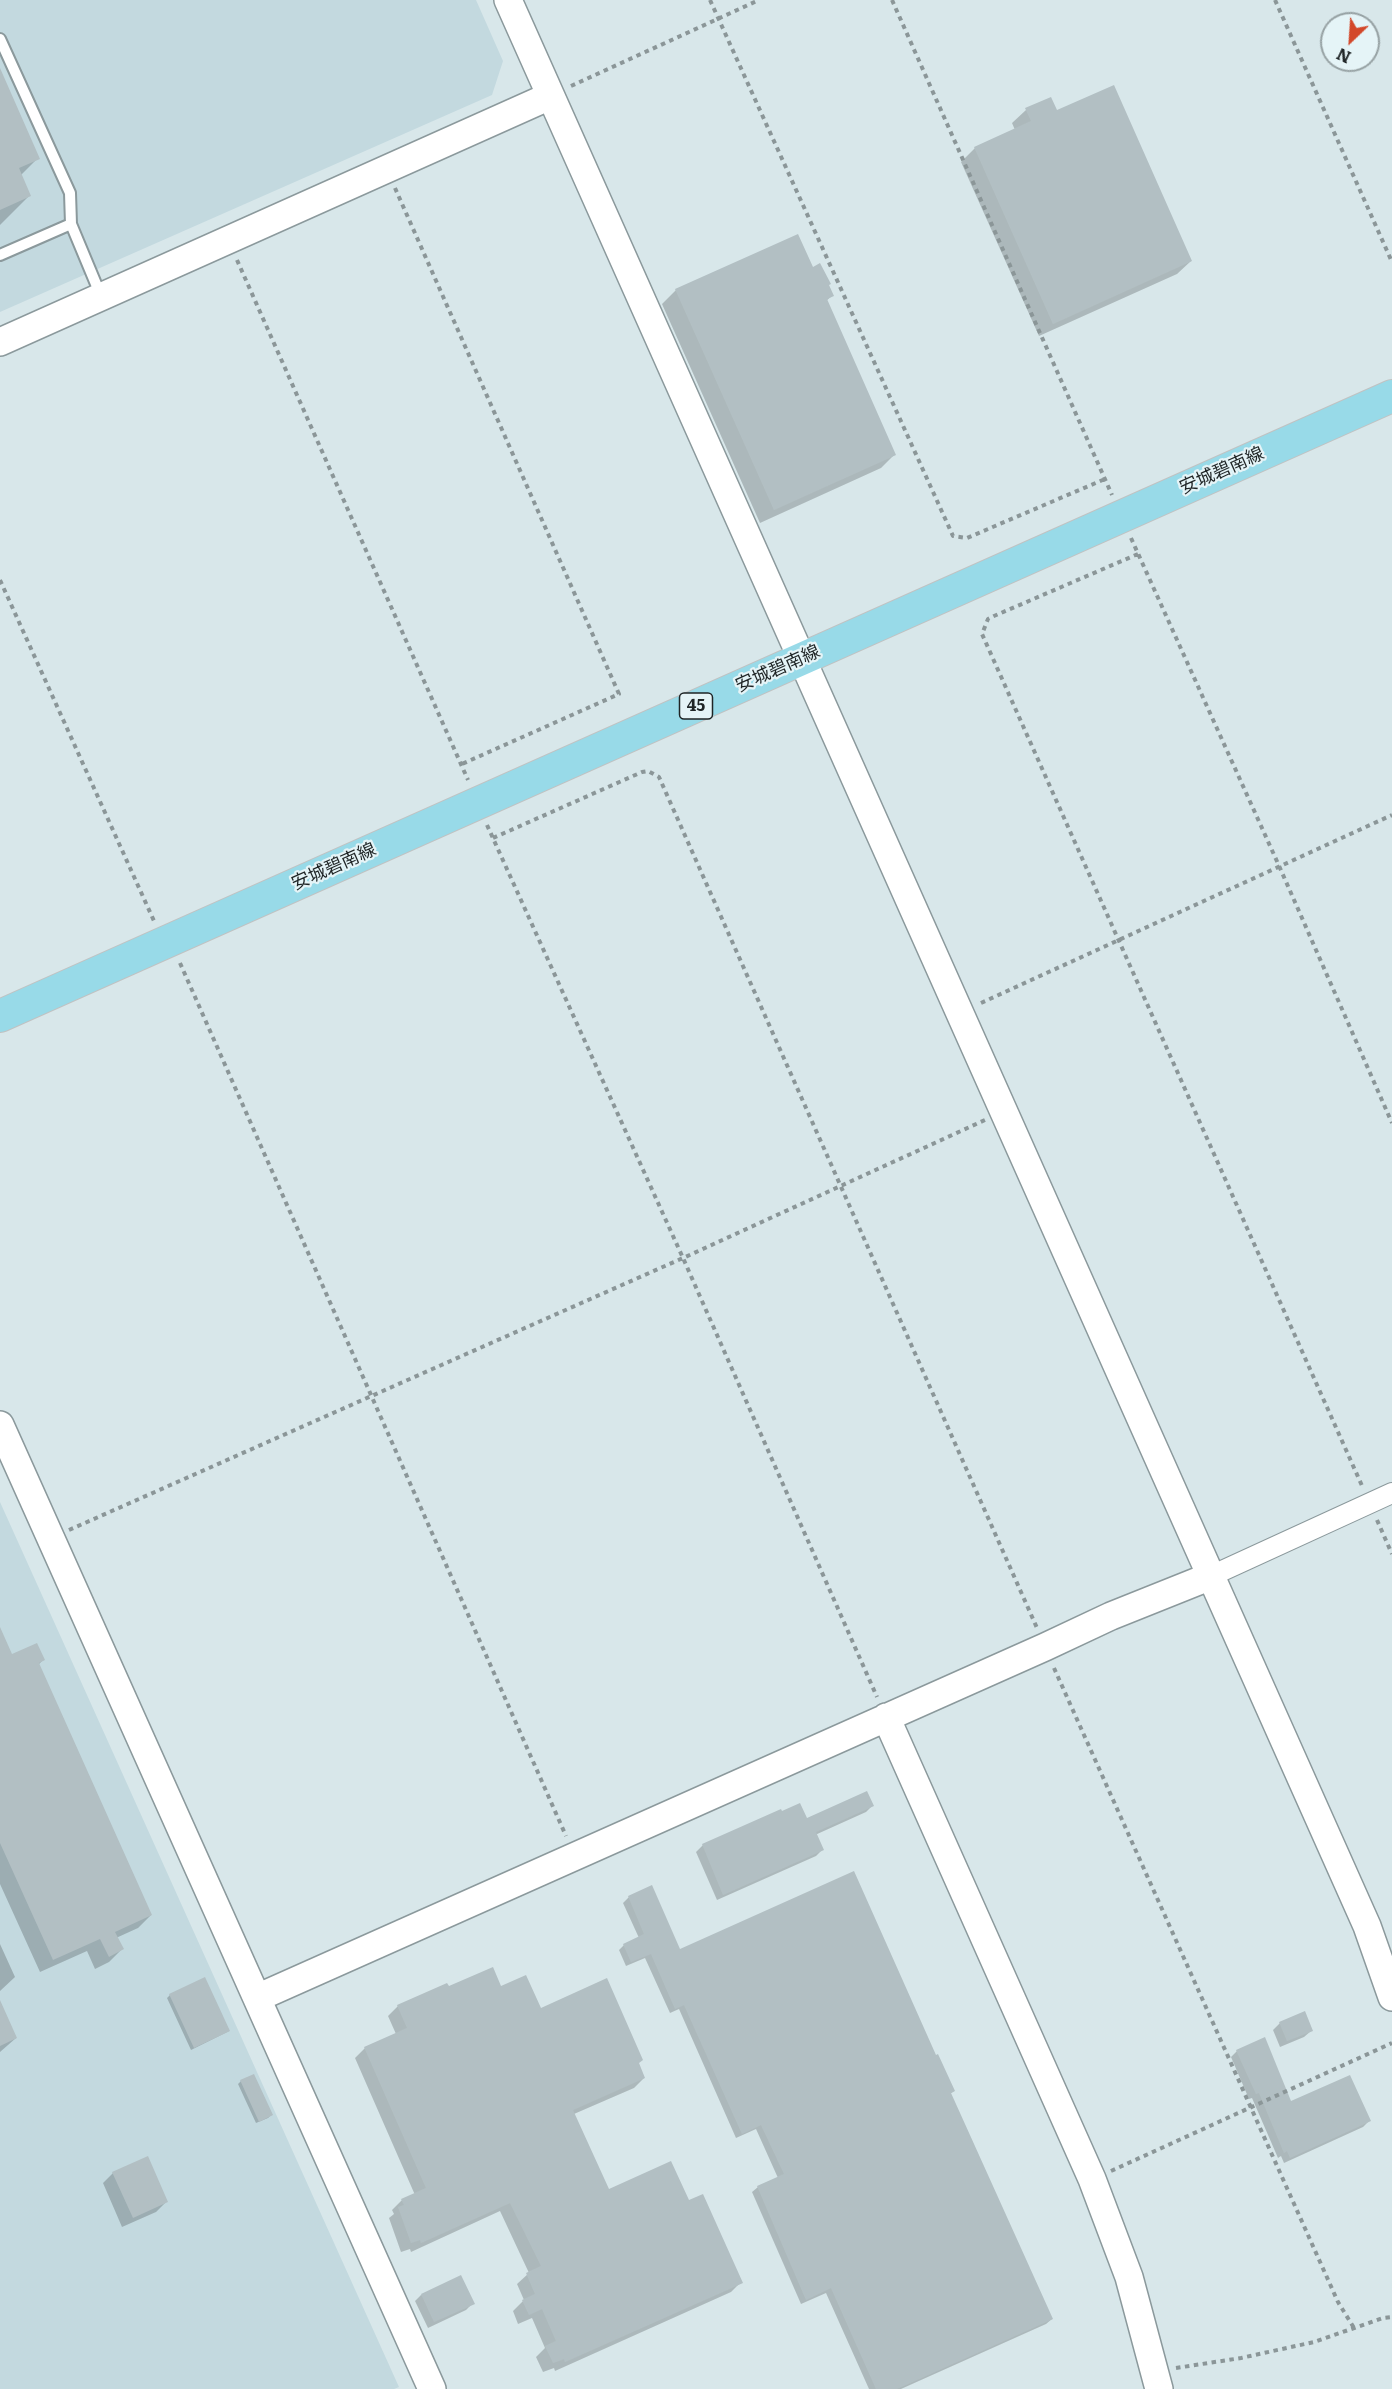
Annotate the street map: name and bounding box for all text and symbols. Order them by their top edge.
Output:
north arrow [1320,12,1380,72]
text: N [1332,43,1354,70]
street label: 安城碧南線 [1176,443,1268,499]
street label: 安城碧南線 [732,641,824,697]
road number: 45 [680,693,712,719]
street label: 安城碧南線 [288,839,380,895]

